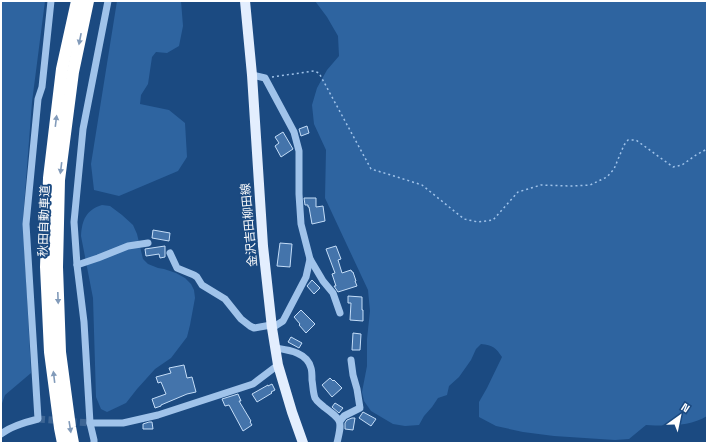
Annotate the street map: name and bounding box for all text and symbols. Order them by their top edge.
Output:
one-way arrow [76,33,82,45]
one-way arrow [53,115,59,128]
one-way arrow [58,162,64,174]
street label: 金沢吉田柳田線 [237,182,261,268]
street label: 秋田自動車道 [35,185,53,257]
one-way arrow [55,292,61,305]
one-way arrow [50,371,57,383]
north arrow [660,396,700,436]
text: N [679,400,692,415]
one-way arrow [68,421,74,433]

